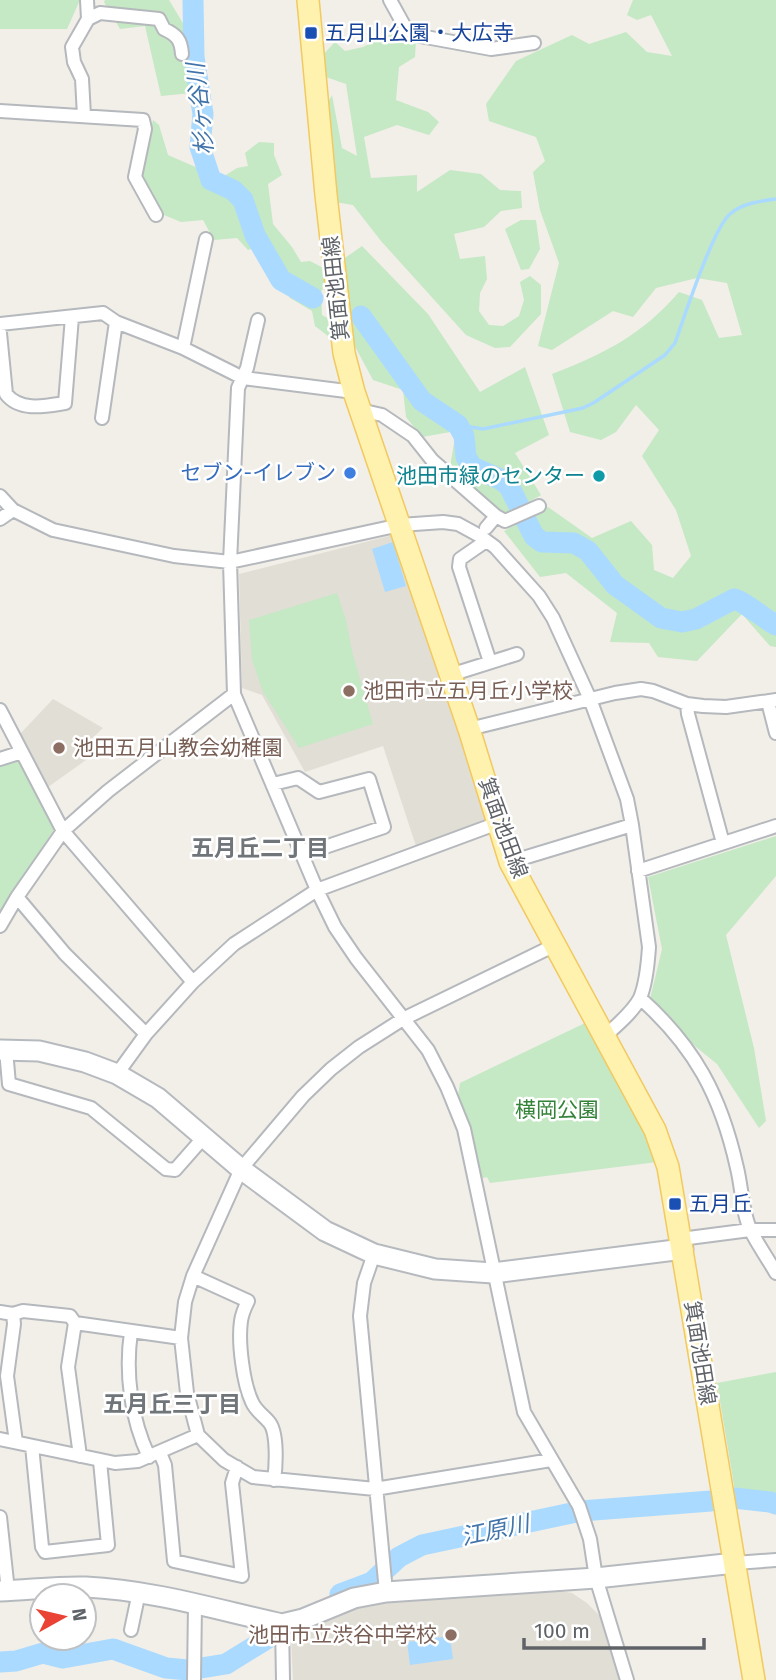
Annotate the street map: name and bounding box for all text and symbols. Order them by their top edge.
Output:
place label: 五月山公園・大広寺 [325,20,514,46]
marker: 五月山公園・大広寺 [303,25,319,41]
water label: 杉ヶ谷川 [181,59,219,156]
street label: 箕面池田線 [318,234,354,342]
place label: セブン-イレブン [181,460,336,486]
place label: 池田市緑のセンター [396,463,585,489]
marker: セブン-イレブン [342,465,358,481]
marker: 池田市緑のセンター [591,468,607,484]
place label: 池田市立五月丘小学校 [363,678,573,704]
marker: 池田市立五月丘小学校 [341,683,357,699]
place label: 池田五月山教会幼稚園 [73,735,283,761]
marker: 池田五月山教会幼稚園 [51,740,67,756]
street label: 箕面池田線 [473,774,533,882]
district label: 五月丘二丁目 [191,834,329,862]
park label: 横岡公園 [515,1097,599,1123]
place label: 五月丘 [689,1191,752,1217]
marker: 五月丘 [667,1196,683,1212]
street label: 箕面池田線 [679,1299,721,1407]
district label: 五月丘三丁目 [103,1390,241,1418]
water label: 江原川 [458,1509,535,1551]
north arrow [28,1582,98,1652]
scale bar [524,1606,704,1650]
text: N [67,1607,92,1623]
text: 100 m [534,1618,590,1644]
place label: 池田市立渋谷中学校 [248,1622,437,1648]
marker: 池田市立渋谷中学校 [443,1627,459,1643]

